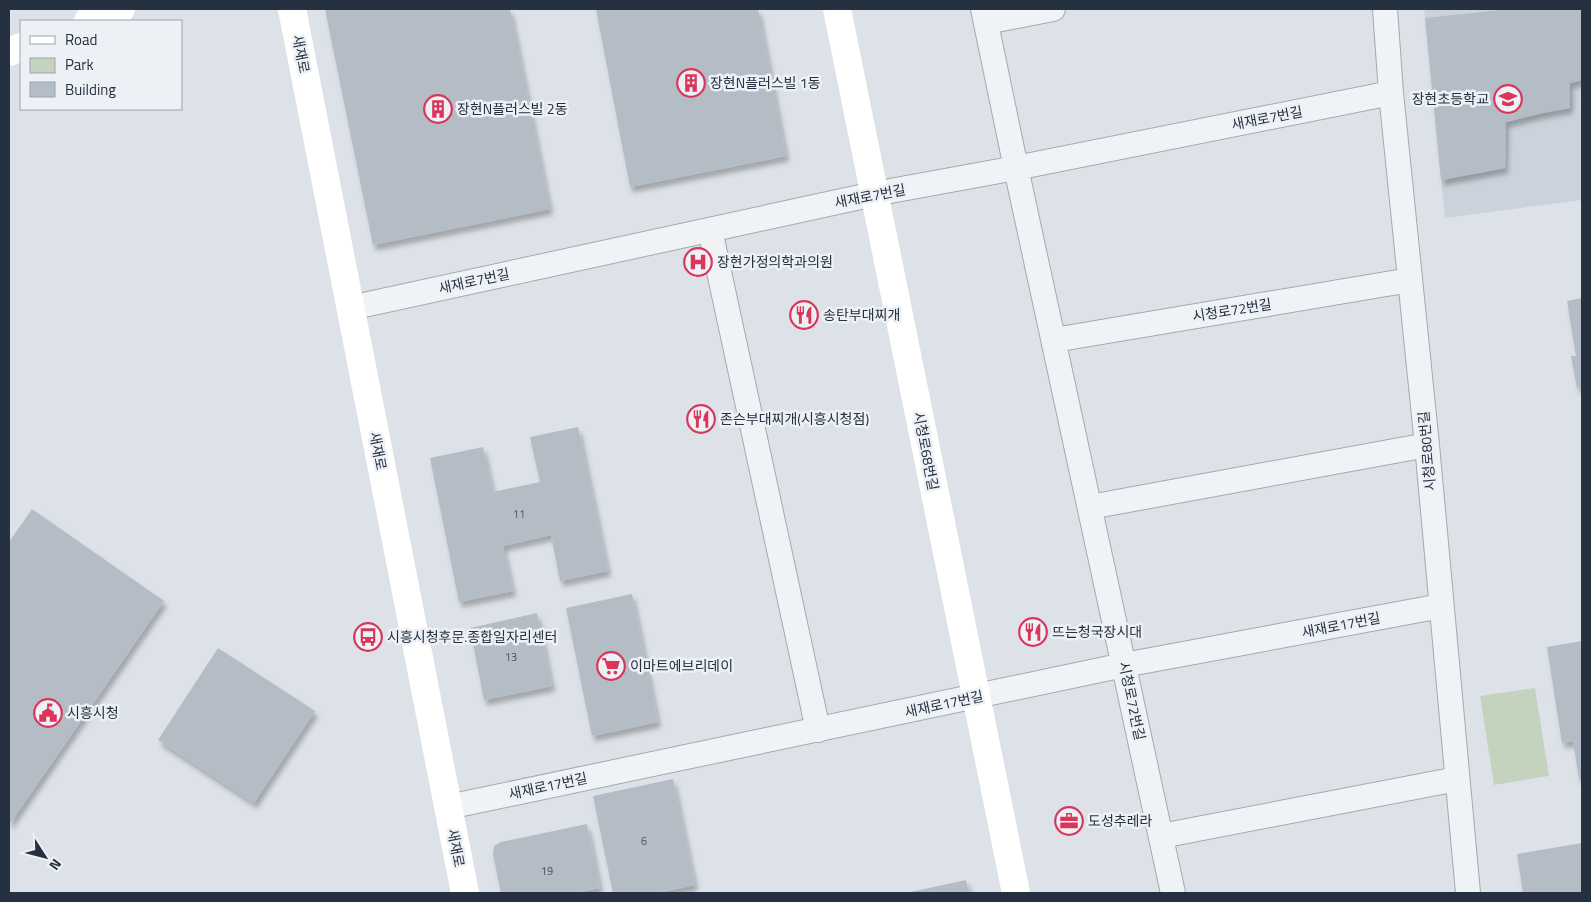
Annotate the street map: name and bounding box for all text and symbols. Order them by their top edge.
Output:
legend [20,20,182,110]
text: Road [65,28,97,51]
street label: 새재로 [287,33,316,75]
text: Park [65,53,94,76]
building icon: 장현N플러스빌 1동 [676,68,706,98]
place label: 장현N플러스빌 1동 [710,72,821,93]
text: Building [65,78,116,101]
school or university icon: 장현초등학교 [1493,84,1523,114]
place label: 장현초등학교 [1412,88,1489,109]
building icon: 장현N플러스빌 2동 [423,94,453,124]
place label: 장현N플러스빌 2동 [457,98,568,119]
street label: 새재로7번길 [1229,100,1304,135]
street label: 새재로7번길 [832,178,907,213]
hospital icon: 장현가정의학과의원 [683,247,713,277]
place label: 장현가정의학과의원 [717,251,833,272]
street label: 새재로7번길 [436,263,511,298]
street label: 시청로72번길 [1191,293,1273,326]
restaurant icon: 송탄부대찌개 [789,300,819,330]
place label: 송탄부대찌개 [823,304,900,325]
restaurant icon: 존슨부대찌개(시흥시청점) [686,404,716,434]
place label: 존슨부대찌개(시흥시청점) [720,408,869,429]
street label: 시청로68번길 [909,410,944,492]
street label: 시청로80번길 [1413,410,1440,492]
street label: 새재로 [364,430,393,472]
house number: 11 [513,506,525,522]
street label: 새재로17번길 [1300,607,1382,642]
restaurant icon: 뜨는청국장시대 [1018,617,1048,647]
place label: 뜨는청국장시대 [1052,621,1142,642]
bus stop icon: 시흥시청후문.종합일자리센터 [353,622,383,652]
place label: 시흥시청후문.종합일자리센터 [387,626,557,647]
house number: 13 [505,649,517,665]
supermarket icon: 이마트에브리데이 [596,651,626,681]
place label: 이마트에브리데이 [630,655,733,676]
street label: 시청로72번길 [1114,660,1151,742]
street label: 새재로17번길 [903,685,985,722]
public building icon: 시흥시청 [33,698,63,728]
place label: 시흥시청 [67,702,119,723]
street label: 새재로17번길 [507,767,589,804]
office icon: 도성추레라 [1054,806,1084,836]
place label: 도성추레라 [1088,810,1153,831]
street label: 새재로 [442,827,471,869]
north arrow [20,832,70,882]
house number: 6 [641,833,647,849]
text: N [45,855,67,875]
house number: 19 [541,863,553,879]

